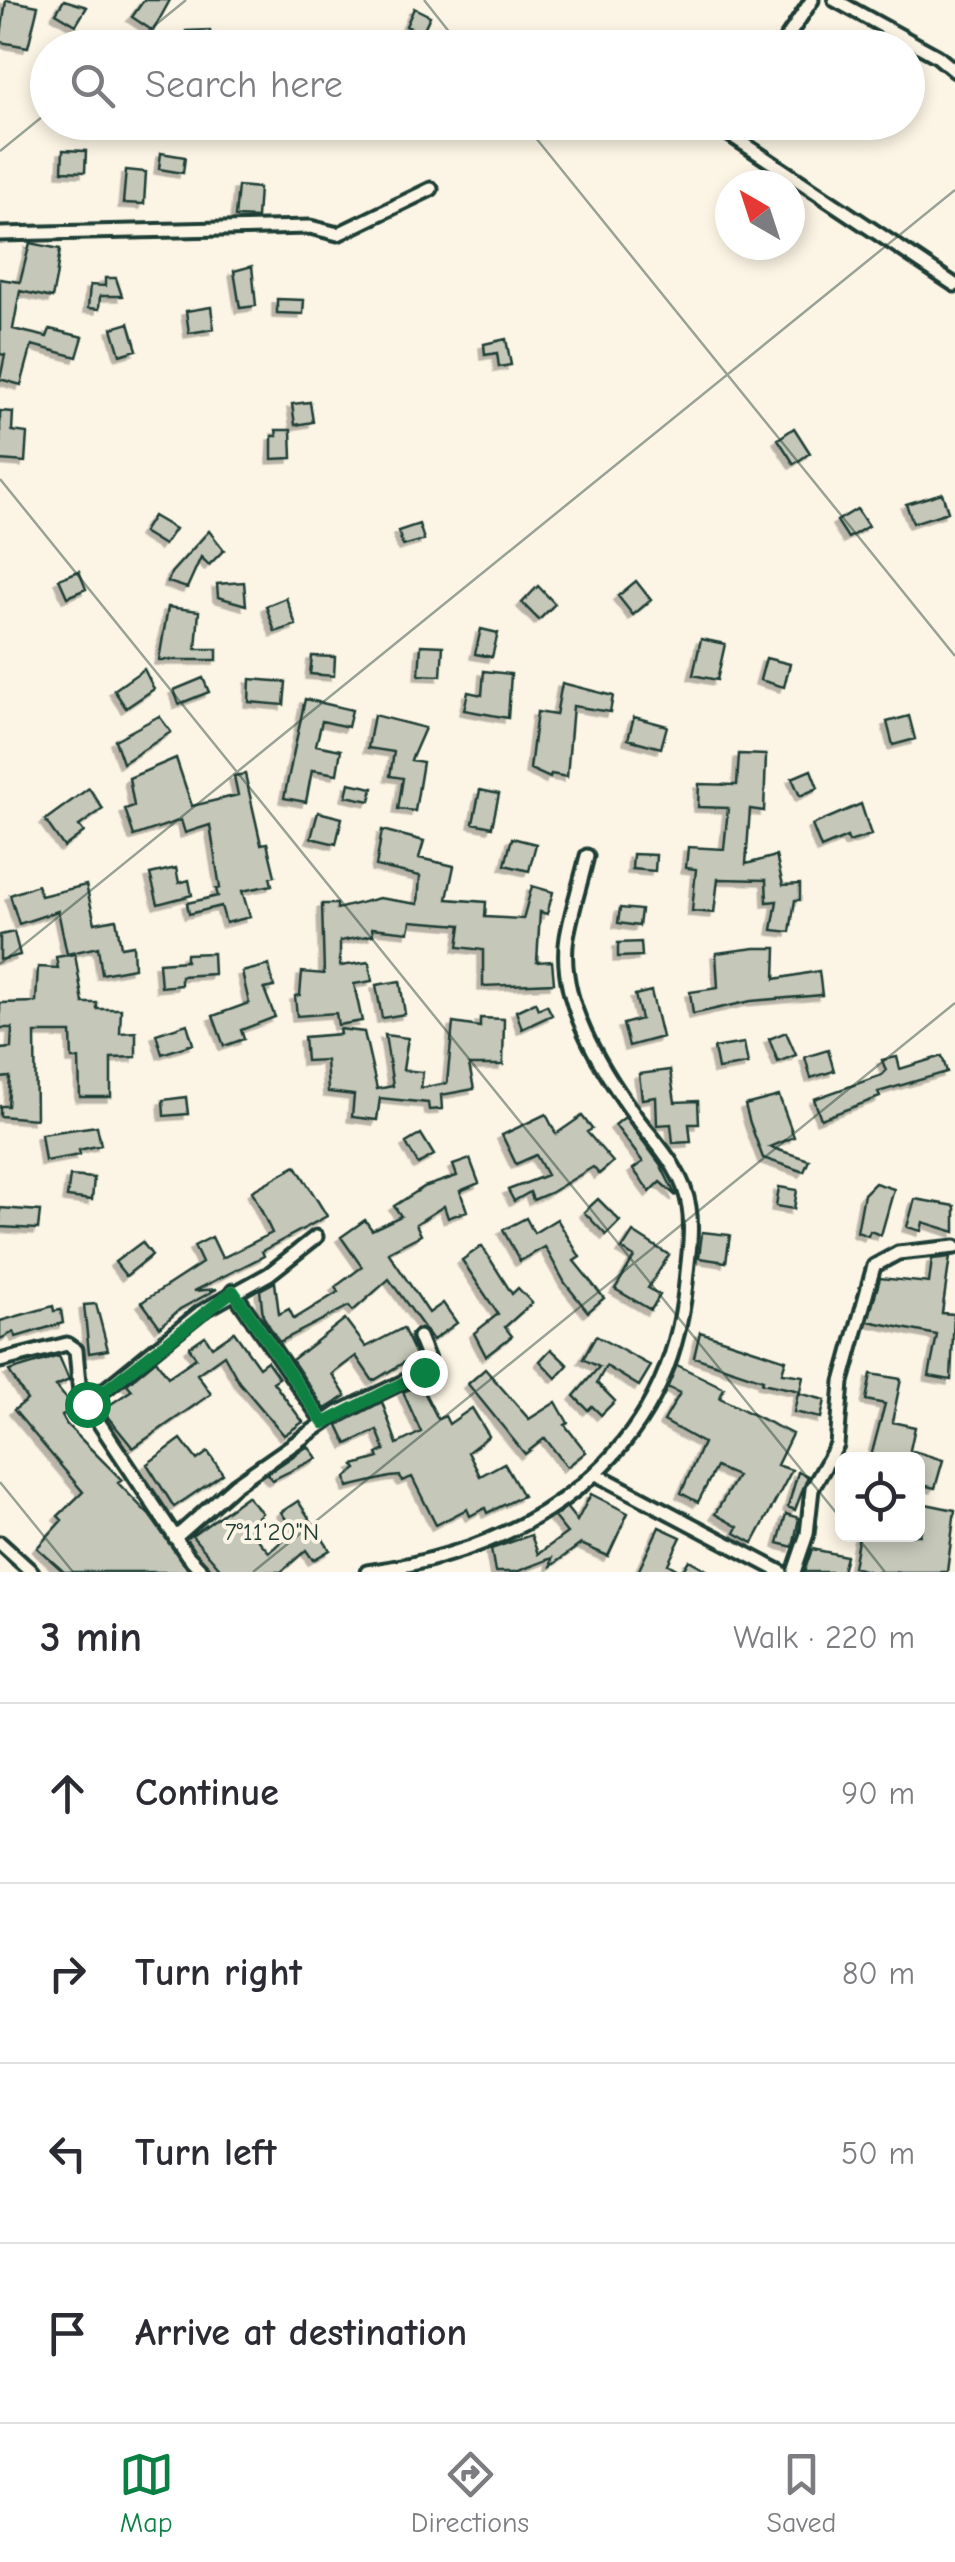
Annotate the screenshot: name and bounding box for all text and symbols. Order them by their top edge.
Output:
search box [30,30,925,140]
icon: search [65,58,120,113]
text: Search here [145,63,343,107]
north arrow [715,170,805,260]
route end [402,1350,448,1396]
route start [65,1382,111,1428]
map controls [835,1452,925,1542]
button: locate [835,1452,925,1542]
text: 7°11'20"N [225,1517,319,1546]
text: 3 min [40,1613,142,1662]
text: Walk · 220 m [733,1619,915,1656]
icon: ahead [40,1766,95,1821]
text: Continue [135,1771,279,1815]
text: 90 m [841,1775,915,1812]
icon: right [40,1946,95,2001]
text: Turn right [135,1951,302,1995]
text: 80 m [842,1955,915,1992]
icon: left [40,2126,95,2181]
text: Turn left [135,2131,276,2175]
text: 50 m [841,2135,915,2172]
icon: arrive [40,2306,95,2361]
text: Arrive at destination [135,2311,467,2355]
tab: Map [119,2447,174,2539]
tab: Directions [411,2447,529,2539]
tab: Saved [766,2447,836,2539]

